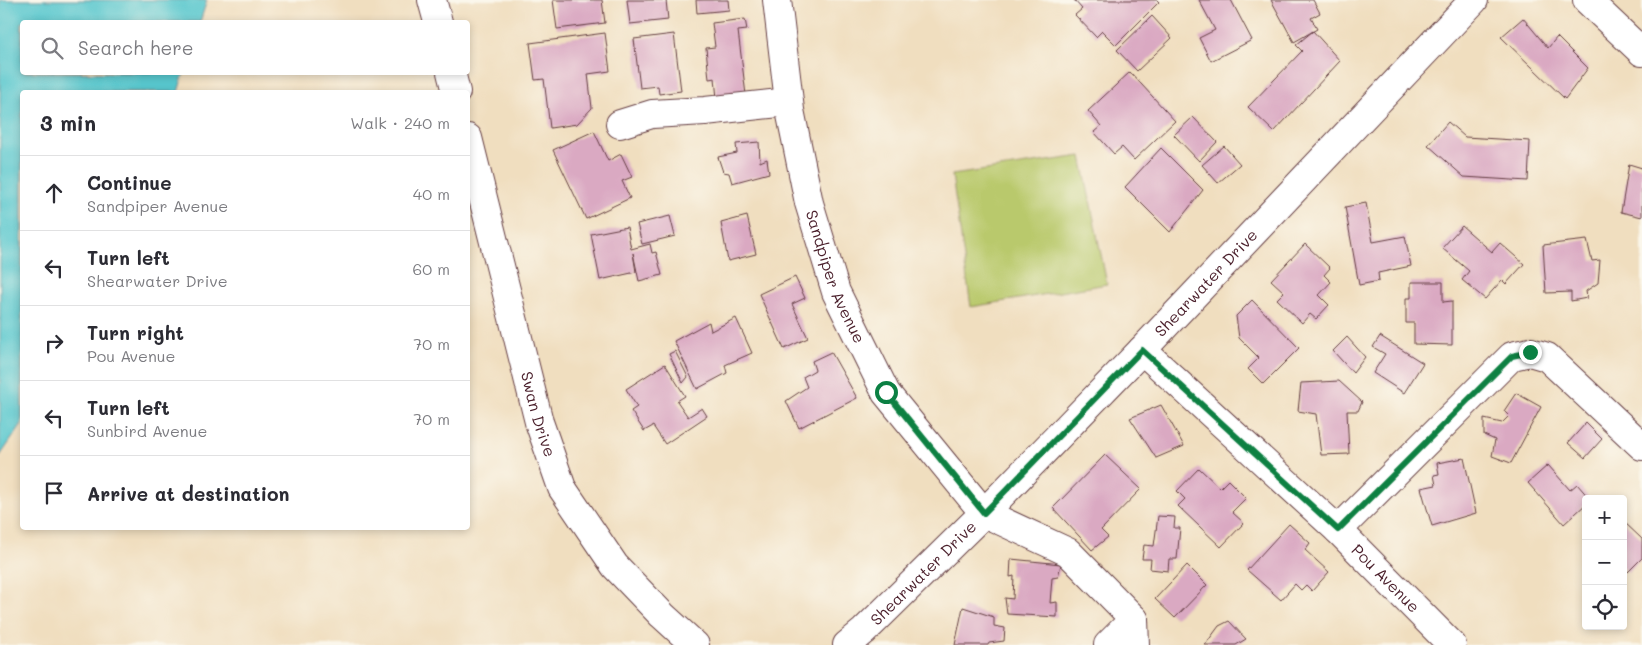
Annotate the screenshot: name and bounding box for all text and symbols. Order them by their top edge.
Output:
search box [20,20,470,75]
icon: search [38,34,66,62]
text: Search here [78,35,194,60]
text: 3 min [40,109,96,136]
text: Walk · 240 m [350,112,450,133]
text: Continue [87,170,172,195]
icon: ahead [40,179,68,207]
text: 40 m [413,183,450,204]
text: Sandpiper Avenue [87,195,228,216]
street label: Sandpiper Avenue [802,207,871,347]
street label: Shearwater Drive [1149,224,1261,341]
text: Turn left [87,245,170,270]
icon: left [40,254,68,282]
text: 60 m [413,258,450,279]
text: Shearwater Drive [87,270,228,291]
text: Turn right [87,320,184,345]
icon: right [40,329,68,357]
text: 70 m [413,333,450,354]
route end [1519,341,1542,364]
text: Pou Avenue [87,345,176,366]
street label: Swan Drive [517,369,561,459]
route start [875,381,898,404]
text: Turn left [87,395,170,420]
icon: left [40,404,68,432]
text: 70 m [413,408,450,429]
text: Sunbird Avenue [87,420,207,441]
icon: arrive [40,479,68,507]
text: Arrive at destination [87,481,290,506]
map controls [1582,495,1627,630]
button: + [1582,495,1627,540]
street label: Shearwater Drive [865,516,980,629]
street label: Pou Avenue [1348,539,1425,617]
button: − [1582,540,1627,585]
button: locate [1582,585,1627,630]

